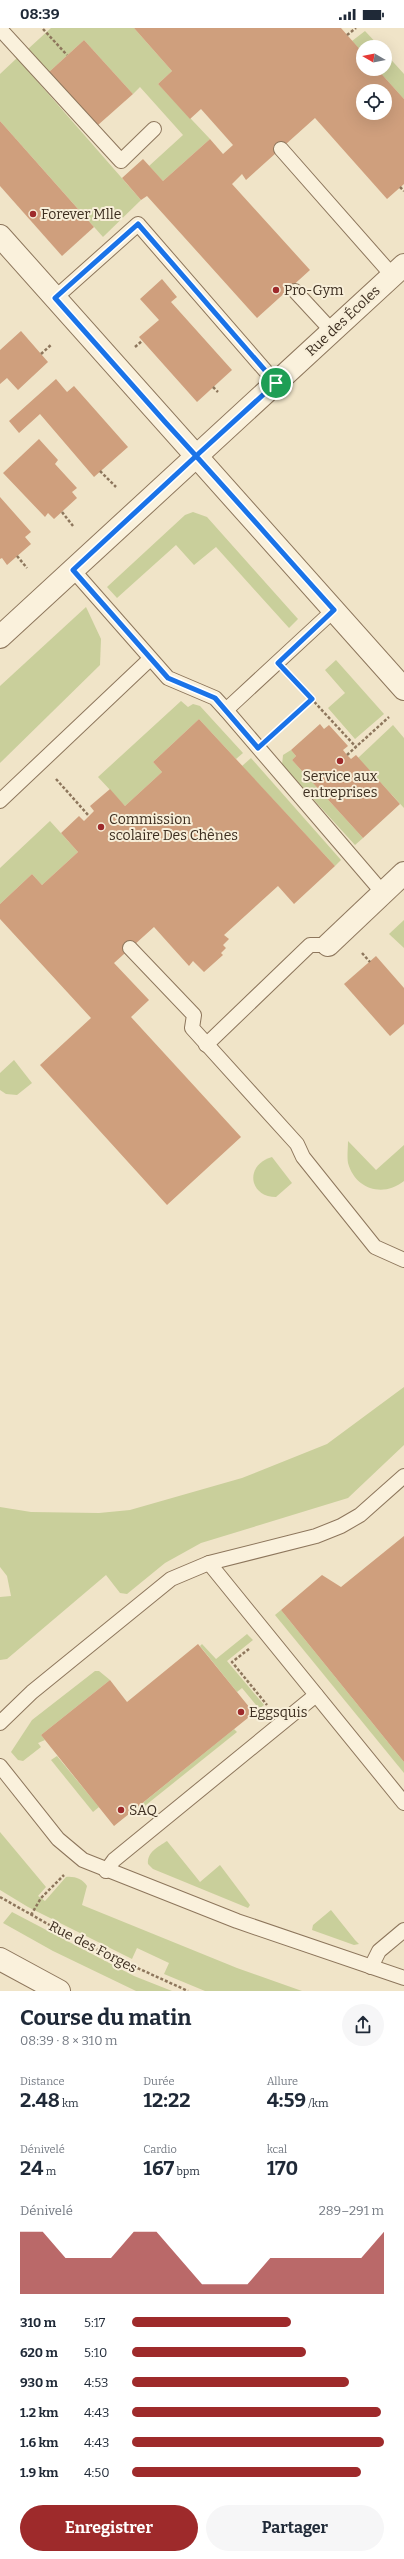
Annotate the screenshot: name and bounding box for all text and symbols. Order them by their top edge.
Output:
text: 08:39 [20,5,60,23]
north arrow [356,40,392,76]
map controls [356,40,392,120]
button: locate [356,84,392,120]
place label: Forever Mlle [41,206,121,223]
marker: Forever Mlle [28,209,38,219]
place label: Pro-Gym [284,282,344,299]
street label: Rue des Écoles [302,282,384,360]
marker: Pro-Gym [271,285,281,295]
pin [259,366,293,400]
icon: arrive [265,372,287,394]
marker: Service aux entreprises [335,756,345,766]
place label: Service aux entreprises [303,768,378,801]
place label: Commission scolaire Des Chênes [109,811,238,844]
marker: Commission scolaire Des Chênes [96,822,106,832]
place label: Eggsquis [249,1704,307,1721]
marker: Eggsquis [236,1707,246,1717]
place label: SAQ [129,1802,158,1819]
marker: SAQ [116,1805,126,1815]
street label: Rue des Forges [46,1917,140,1977]
text: Course du matin [20,2004,191,2031]
button: share [342,2004,384,2046]
text: 08:39 · 8 × 310 m [20,2033,117,2048]
text: Distance [20,2075,65,2088]
text: Durée [143,2075,175,2088]
text: Allure [267,2075,298,2088]
text: 2.48 [20,2088,60,2112]
text: 12:22 [143,2088,190,2112]
text: 4:59 [267,2088,306,2112]
text: km [60,2097,79,2110]
text: /km [306,2097,328,2110]
text: Dénivelé [20,2143,65,2156]
text: Cardio [143,2143,177,2156]
text: kcal [267,2143,287,2156]
text: 24 [20,2156,43,2180]
text: 167 [143,2156,174,2180]
text: 170 [267,2156,298,2180]
text: m [43,2165,56,2178]
text: bpm [174,2165,200,2178]
text: Dénivelé [20,2203,73,2218]
text: 289–291 m [319,2203,384,2218]
text: 310 m [20,2315,56,2330]
text: 5:17 [84,2315,105,2330]
text: 620 m [20,2345,58,2360]
text: 5:10 [84,2345,107,2360]
text: 930 m [20,2375,58,2390]
text: 4:53 [84,2375,108,2390]
text: 1.2 km [20,2405,58,2420]
text: 4:43 [84,2405,109,2420]
text: 1.6 km [20,2435,58,2450]
text: 4:43 [84,2435,109,2450]
text: 1.9 km [20,2465,58,2480]
text: 4:50 [84,2465,110,2480]
button: Enregistrer [20,2505,198,2551]
button: Partager [206,2505,384,2551]

